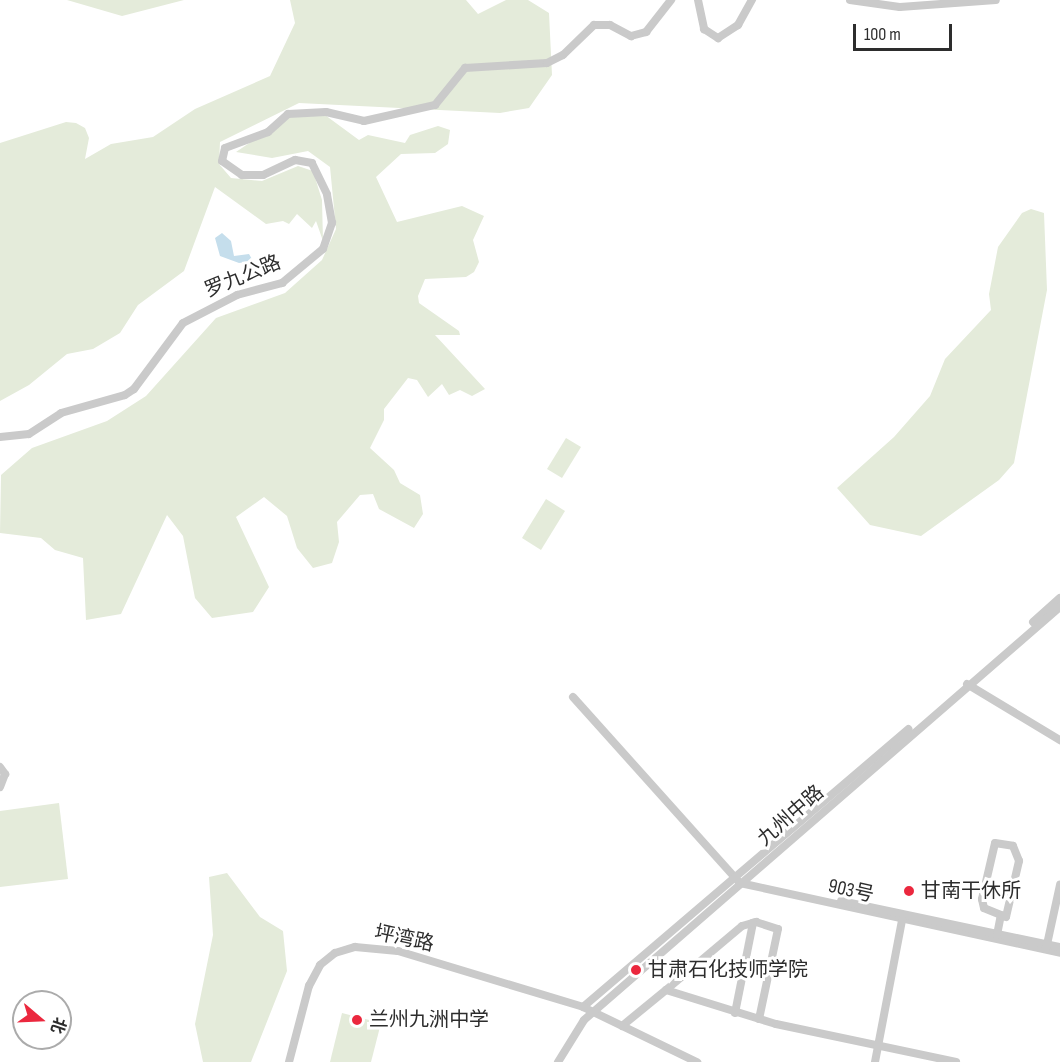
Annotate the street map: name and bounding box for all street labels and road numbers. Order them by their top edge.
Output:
street label: 罗九公路 [201,251,285,303]
street label: 九州中路 [753,781,829,851]
street label: 903号 [826,874,876,908]
street label: 坪湾路 [372,921,436,957]

